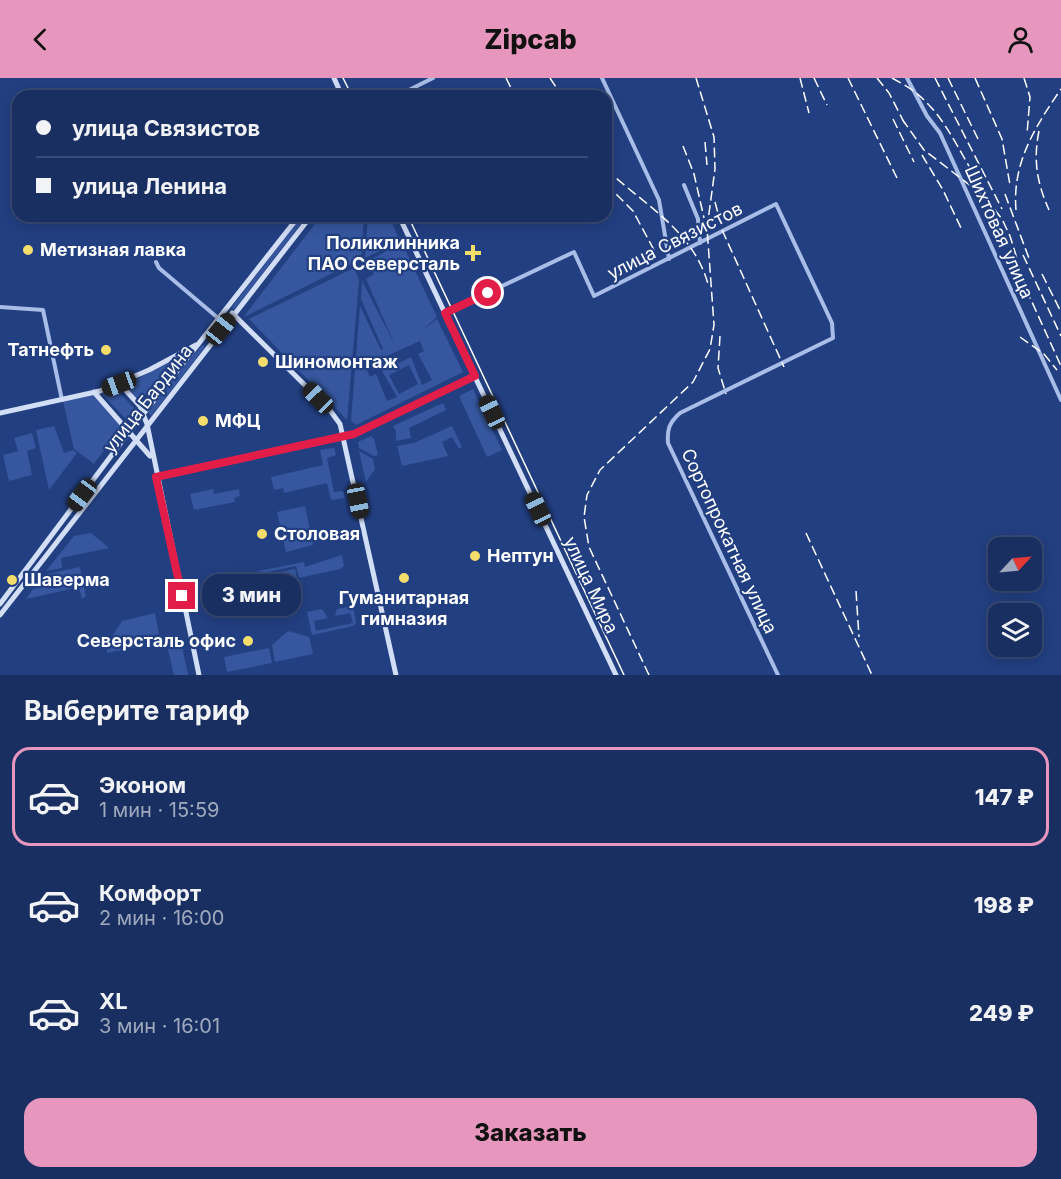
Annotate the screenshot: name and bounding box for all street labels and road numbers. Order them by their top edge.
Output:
street label: Шихтовая улица [961,162,1038,302]
street label: улица Связистов [604,198,746,284]
street label: улица Бардина [99,340,196,457]
street label: Сортопрокатная улица [677,445,782,637]
street label: улица Мира [560,533,623,637]

